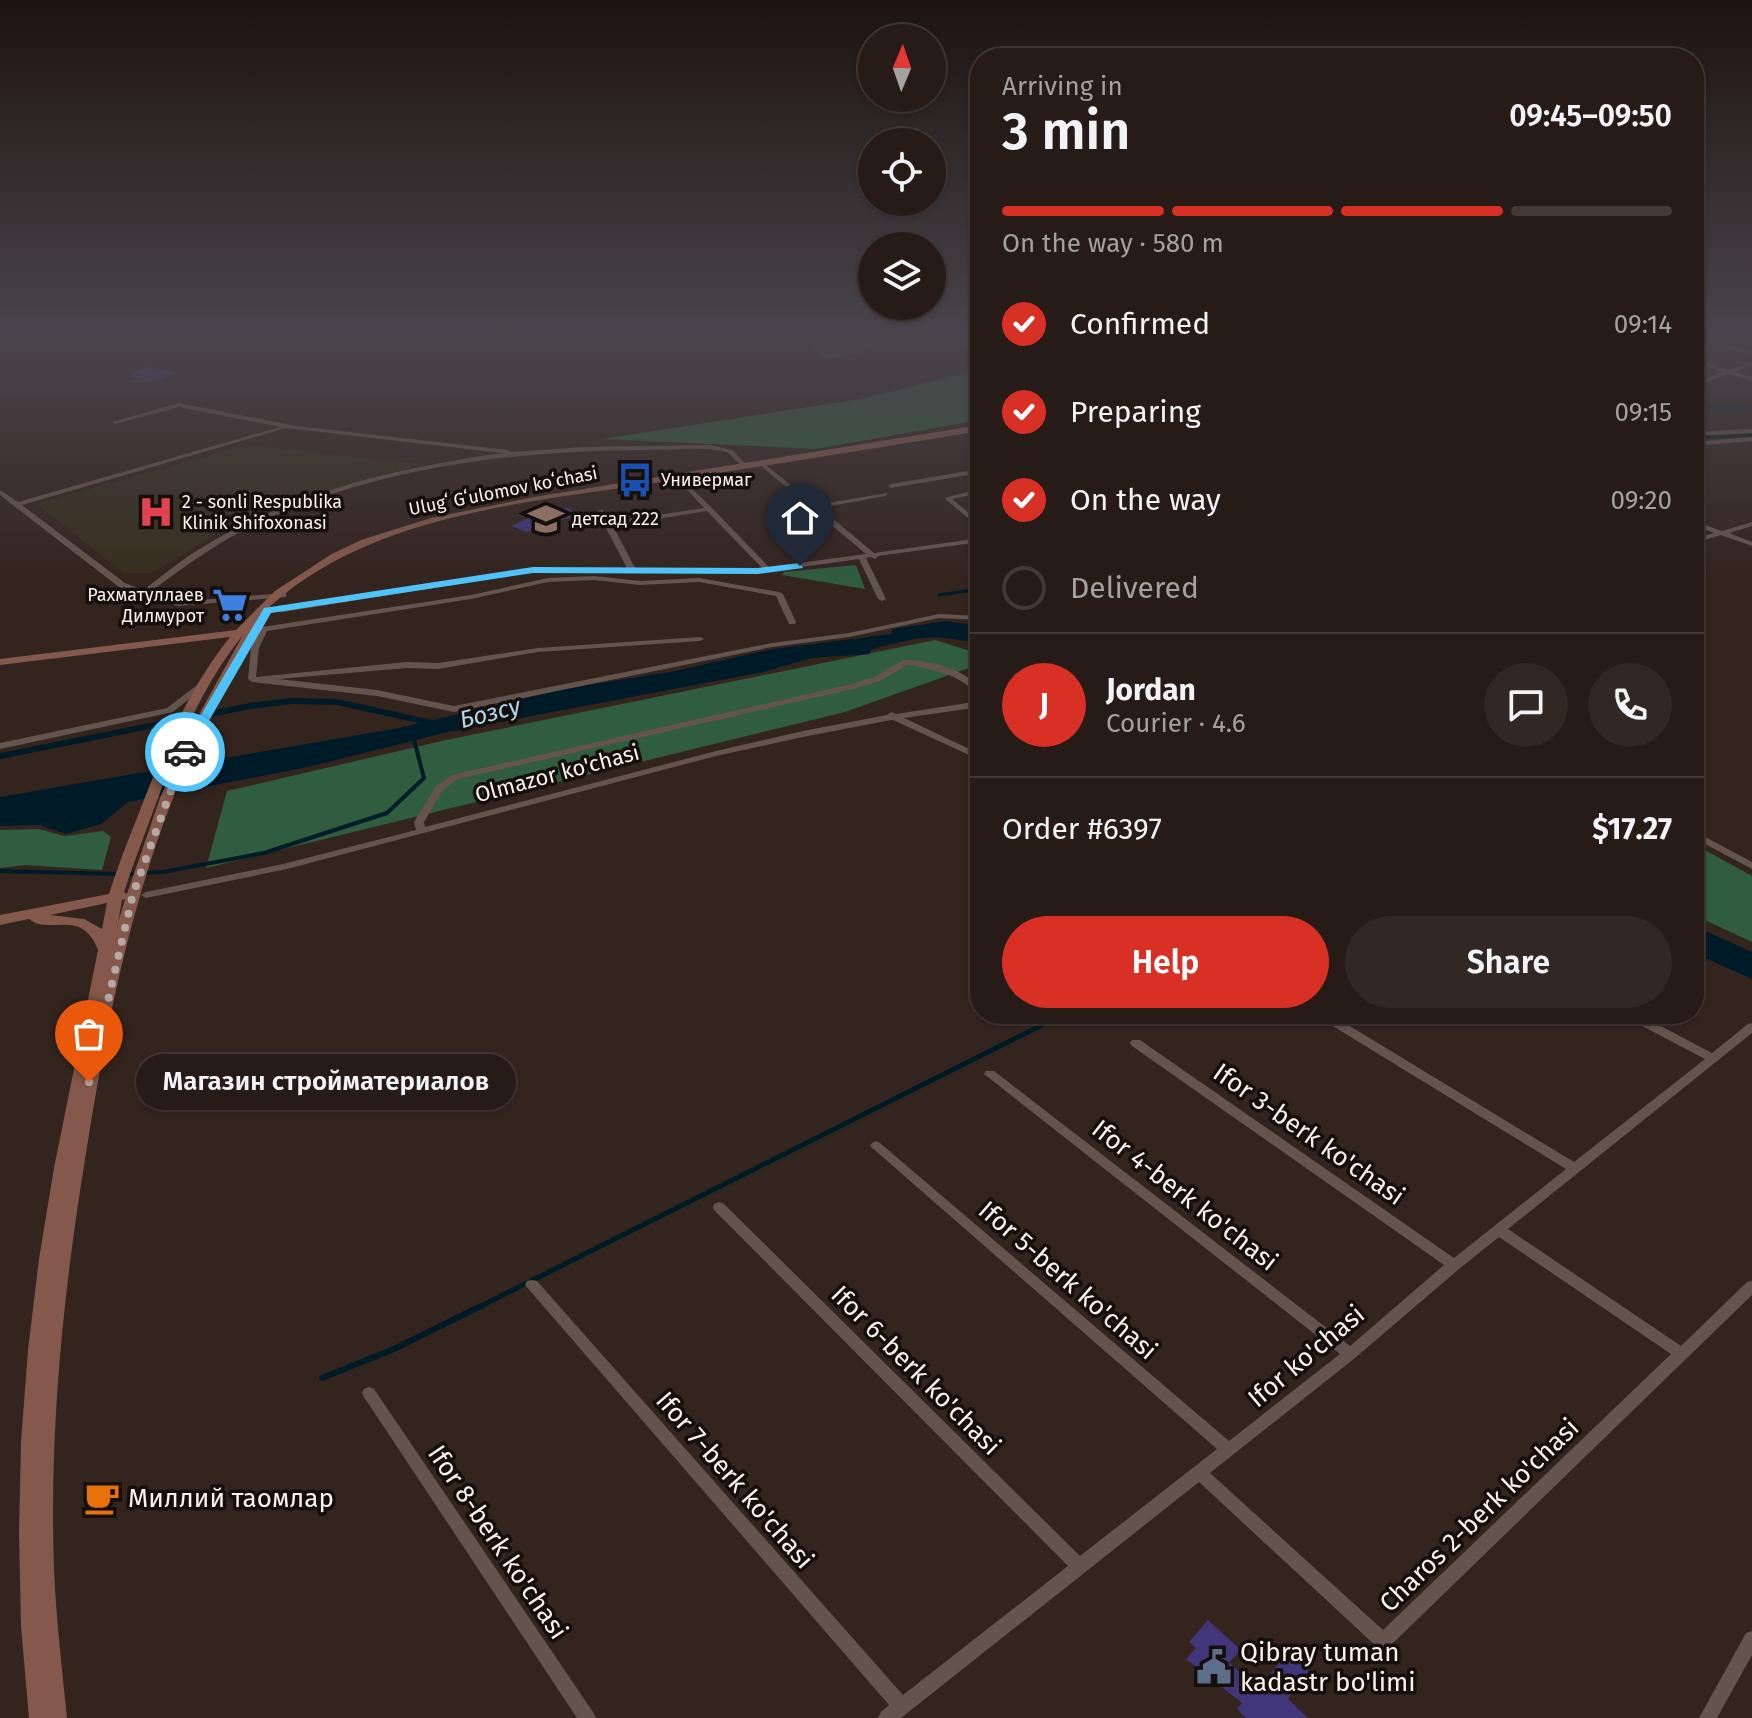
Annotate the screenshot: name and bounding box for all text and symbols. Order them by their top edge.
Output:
north arrow [858,24,946,112]
map controls [858,24,946,320]
text: Arriving in [1002,71,1123,102]
text: 09:45–09:50 [1509,98,1672,134]
text: 3 min [1002,100,1130,163]
button: locate [858,128,946,216]
text: On the way · 580 m [1002,228,1224,259]
button: layers [858,232,946,320]
icon: check [1002,302,1046,346]
text: Confirmed [1070,306,1210,342]
text: 09:14 [1614,309,1672,340]
icon: check [1002,390,1046,434]
text: Preparing [1070,394,1201,430]
text: 09:15 [1615,397,1672,428]
bus stop icon: Универмаг [616,461,654,499]
street label: Ulugʻ Gʻulomov koʻchasi [407,462,599,520]
place label: Универмаг [661,469,752,491]
icon: check [1002,478,1046,522]
text: On the way [1070,482,1221,518]
pin [766,484,834,566]
text: 09:20 [1610,485,1672,516]
place label: 2 - sonli Respublika Klinik Shifoxonasi [182,491,342,534]
hospital icon: 2 - sonli Respublika Klinik Shifoxonasi [137,493,175,531]
icon: home [778,496,822,540]
school or university icon: детсад 222 [527,500,565,538]
place label: детсад 222 [572,508,659,530]
text: Delivered [1070,570,1199,606]
place label: Рахматуллаев Дилмурот [87,584,205,627]
supermarket icon: Рахматуллаев Дилмурот [211,586,249,624]
button: chat [1484,663,1568,747]
button: phone [1588,663,1672,747]
text: Jordan [1106,672,1196,708]
text: J [1039,687,1049,723]
water label: Бозсу [457,692,525,734]
text: Courier · 4.6 [1106,708,1246,739]
courier [145,712,225,792]
icon: car [163,730,207,774]
street label: Olmazor ko'chasi [472,739,642,808]
text: Order #6397 [1002,811,1162,847]
text: $17.27 [1592,811,1672,847]
button: Help [1002,916,1329,1008]
button: Share [1345,916,1672,1008]
pin [55,1000,123,1082]
icon: bag [67,1012,111,1056]
callout: Магазин стройматериалов [137,1054,517,1110]
street label: Ifor 3-berk ko'chasi [1207,1057,1410,1212]
text: Магазин стройматериалов [163,1066,489,1097]
street label: Ifor 4-berk ko'chasi [1086,1113,1284,1277]
street label: Ifor 5-berk ko'chasi [972,1195,1163,1366]
street label: Ifor 6-berk ko'chasi [824,1279,1007,1462]
street label: Ifor ko'chasi [1242,1299,1371,1414]
street label: Ifor 7-berk ko'chasi [649,1385,820,1575]
street label: Charos 2-berk ko'chasi [1373,1412,1585,1618]
street label: Ifor 8-berk ko'chasi [421,1439,574,1645]
cafe icon: Миллий таомлар [83,1479,121,1517]
place label: Миллий таомлар [128,1483,334,1514]
place label: Qibray tuman kadastr bo'limi [1240,1637,1416,1698]
public building icon: Qibray tuman kadastr bo'limi [1195,1648,1233,1686]

